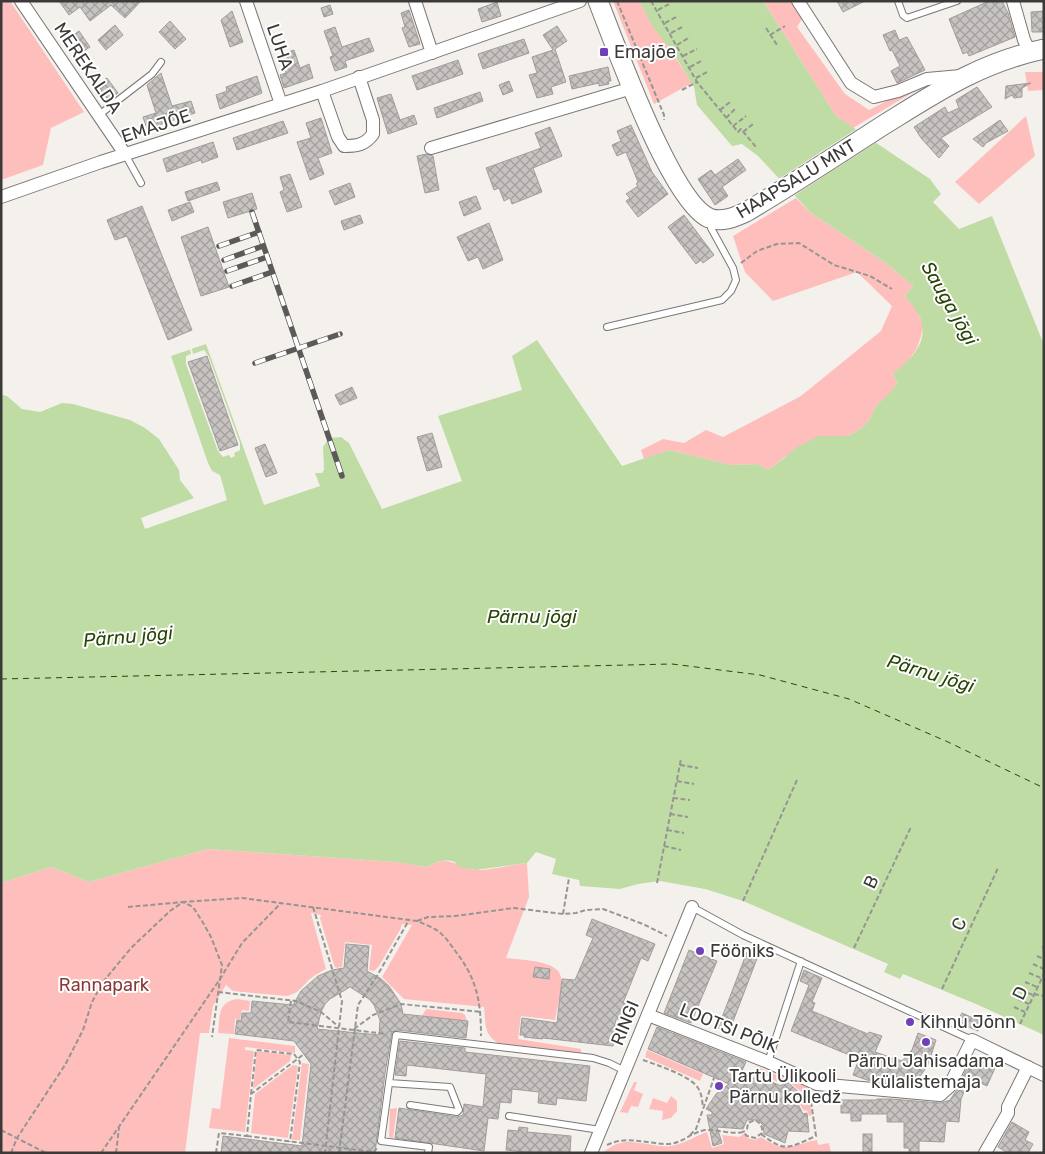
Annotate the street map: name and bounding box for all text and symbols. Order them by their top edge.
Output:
street label: MEREKALDA [49,18,127,118]
street label: LUHA [262,21,298,73]
place label: Emajõe [614,41,676,63]
marker: Emajõe [598,46,610,58]
street label: EMAJÕE [119,104,193,148]
street label: HAAPSALU MNT [732,135,860,223]
water label: Sauga jõgi [916,257,983,350]
water label: Pärnu jõgi [487,605,577,628]
water label: Pärnu jõgi [82,621,174,652]
water label: Pärnu jõgi [884,649,978,698]
street label: B [858,872,884,892]
street label: C [946,914,972,934]
place label: Fööniks [710,940,775,962]
marker: Fööniks [694,945,706,957]
park label: Rannapark [59,974,150,996]
street label: D [1007,983,1033,1003]
street label: RINGI [606,997,644,1049]
street label: LOOTSI PÕIK [676,998,782,1058]
place label: Kihnu Jõnn [920,1011,1016,1033]
marker: Kihnu Jõnn [904,1016,916,1028]
marker: Pärnu Jahisadama külalistemaja [920,1036,932,1048]
place label: Pärnu Jahisadama külalistemaja [848,1050,1004,1093]
place label: Tartu Ülikooli Pärnu kolledž [729,1065,841,1108]
marker: Tartu Ülikooli Pärnu kolledž [713,1080,725,1092]

